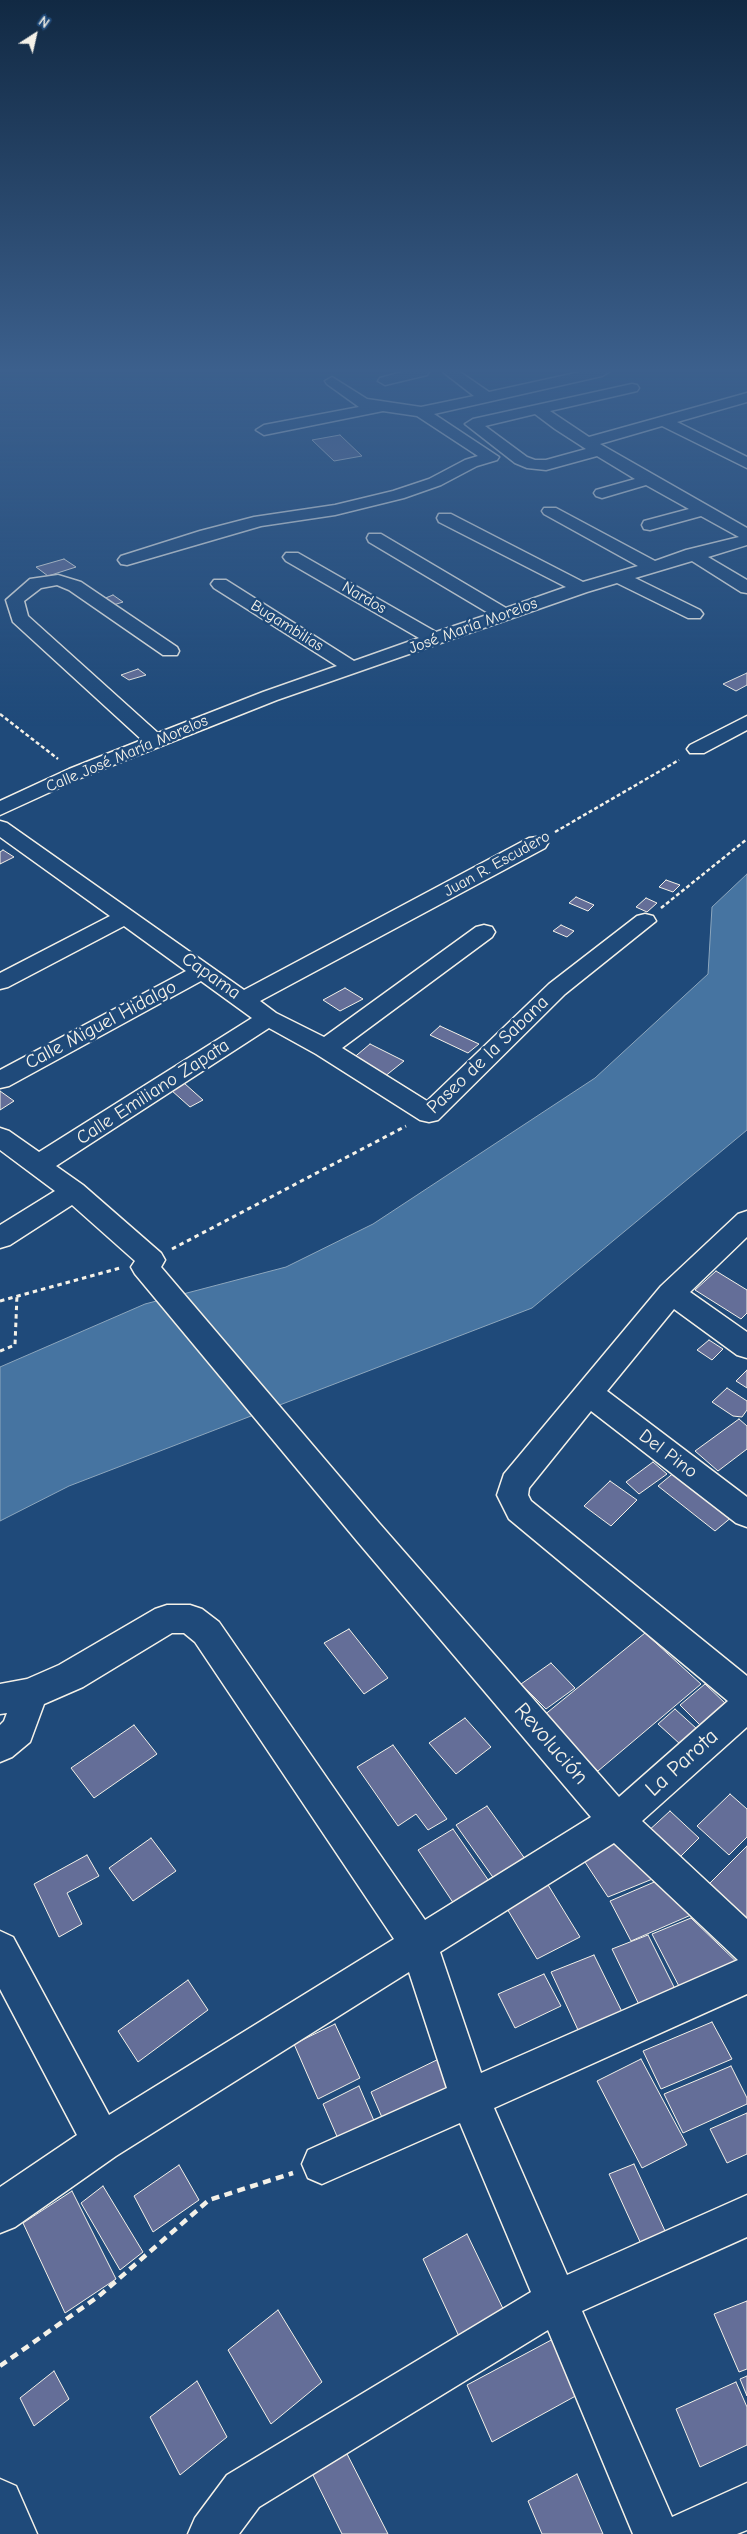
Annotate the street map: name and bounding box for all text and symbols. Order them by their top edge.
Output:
north arrow [10,10,60,60]
text: N [35,13,53,32]
street label: Nardos [338,578,390,618]
street label: José María Morelos [406,594,540,658]
street label: Bugambilias [247,596,327,656]
street label: Calle José María Morelos [43,711,211,797]
street label: Juan R. Escudero [441,827,553,901]
street label: Capama [177,947,245,1005]
street label: Calle Miguel Hidalgo [22,976,180,1074]
street label: Paseo de la Sabana [422,991,554,1119]
street label: Calle Emiliano Zapata [72,1034,234,1150]
street label: Del Pino [634,1425,702,1483]
street label: Revolución [508,1698,594,1790]
street label: La Parota [640,1723,724,1803]

